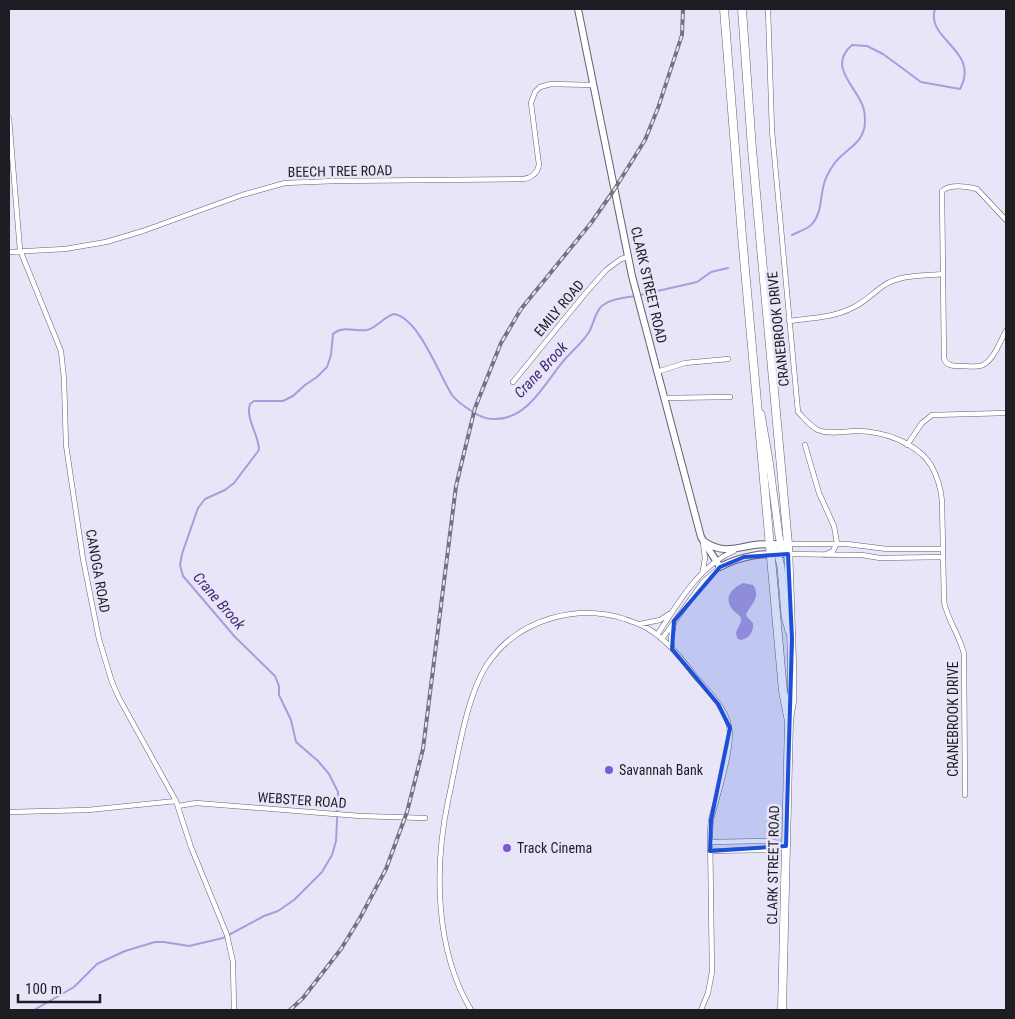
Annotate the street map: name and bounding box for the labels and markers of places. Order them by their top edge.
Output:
place label: Savannah Bank [619,762,704,778]
marker: Savannah Bank [603,764,615,776]
place label: Track Cinema [517,840,592,856]
marker: Track Cinema [501,842,513,854]

